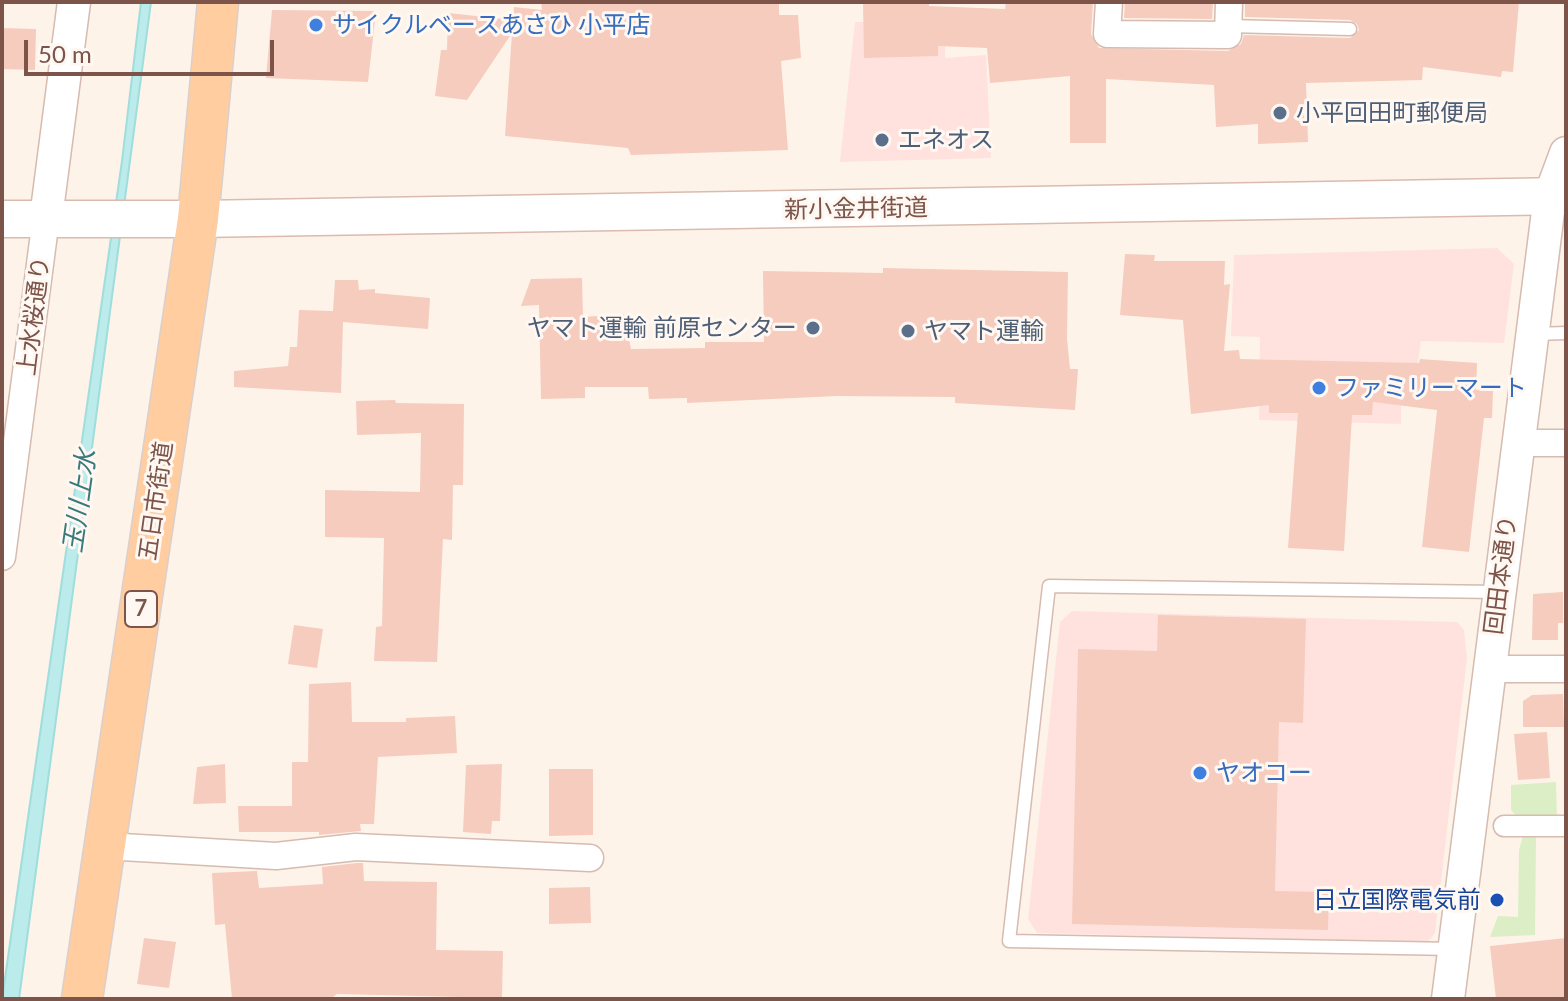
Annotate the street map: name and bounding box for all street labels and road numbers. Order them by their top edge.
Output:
street label: 新小金井街道 [784,193,928,225]
street label: 上水桜通り [12,255,56,377]
street label: 五日市街道 [133,440,179,562]
street label: 回田本通り [1479,514,1523,636]
road number: 7 [125,591,157,627]

